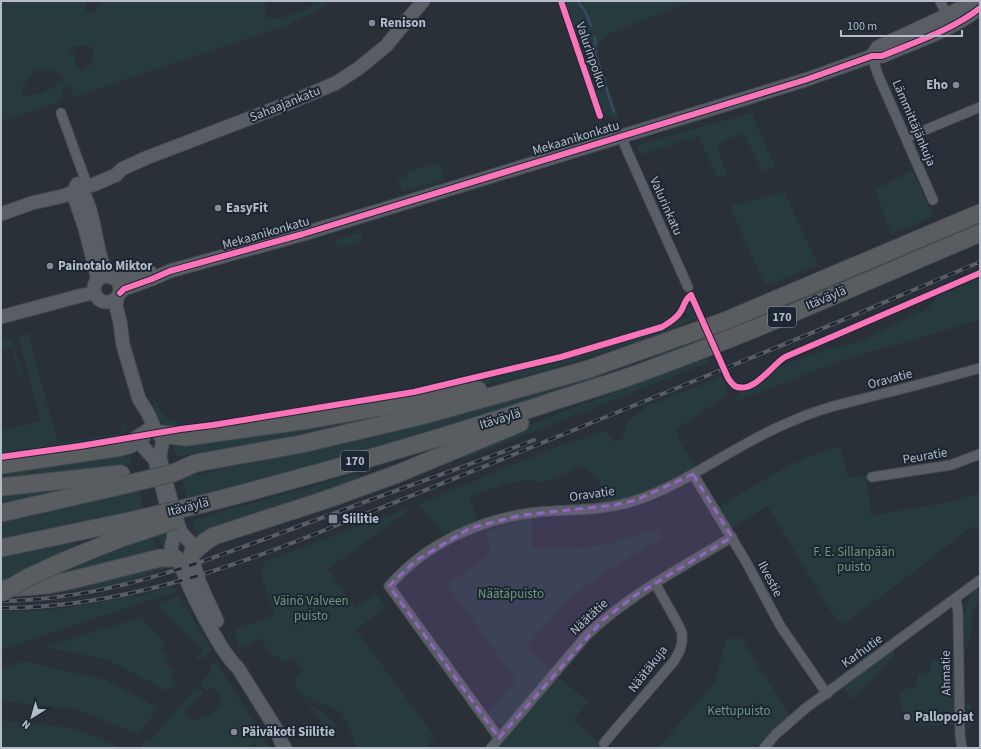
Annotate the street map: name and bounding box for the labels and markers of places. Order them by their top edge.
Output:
place label: Renison [380,14,426,32]
marker: Renison [367,18,377,28]
place label: Eho [926,76,948,94]
marker: Eho [951,80,961,90]
place label: EasyFit [226,199,268,217]
marker: EasyFit [213,203,223,213]
place label: Painotalo Miktor [58,257,153,275]
marker: Painotalo Miktor [45,261,55,271]
place label: Siilitie [342,510,379,528]
marker: Siilitie [327,513,339,525]
place label: Pallopojat [915,708,974,726]
marker: Pallopojat [902,712,912,722]
place label: Päiväkoti Siilitie [242,723,335,741]
marker: Päiväkoti Siilitie [229,727,239,737]

